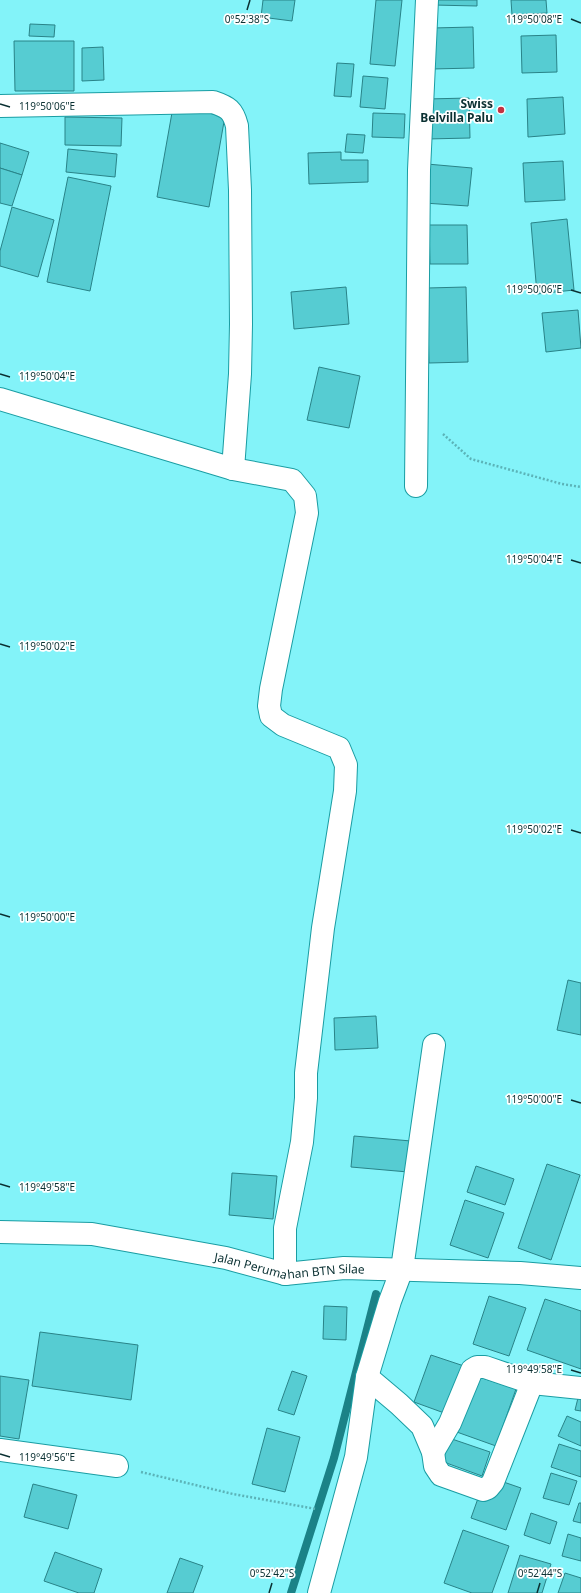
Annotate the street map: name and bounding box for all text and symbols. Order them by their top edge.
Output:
text: 0°52'38"S [225,12,270,26]
text: 119°50'08"E [506,12,562,26]
place label: Swiss Belvilla Palu [420,95,493,126]
text: 119°50'06"E [19,99,75,113]
marker: Swiss Belvilla Palu [496,105,506,115]
text: 119°50'06"E [506,282,562,296]
text: 119°50'04"E [19,369,75,383]
text: 119°50'04"E [506,552,562,566]
text: 119°50'02"E [19,639,75,653]
text: 119°50'02"E [506,822,562,836]
text: 119°50'00"E [19,910,75,924]
text: 119°50'00"E [506,1092,562,1106]
text: 119°49'58"E [19,1180,75,1194]
street label: Jalan Perumahan BTN Silae [212,1247,365,1283]
text: 119°49'58"E [506,1362,562,1376]
text: 119°49'56"E [19,1450,75,1464]
text: 0°52'42"S [250,1566,295,1580]
text: 0°52'44"S [518,1566,563,1580]

